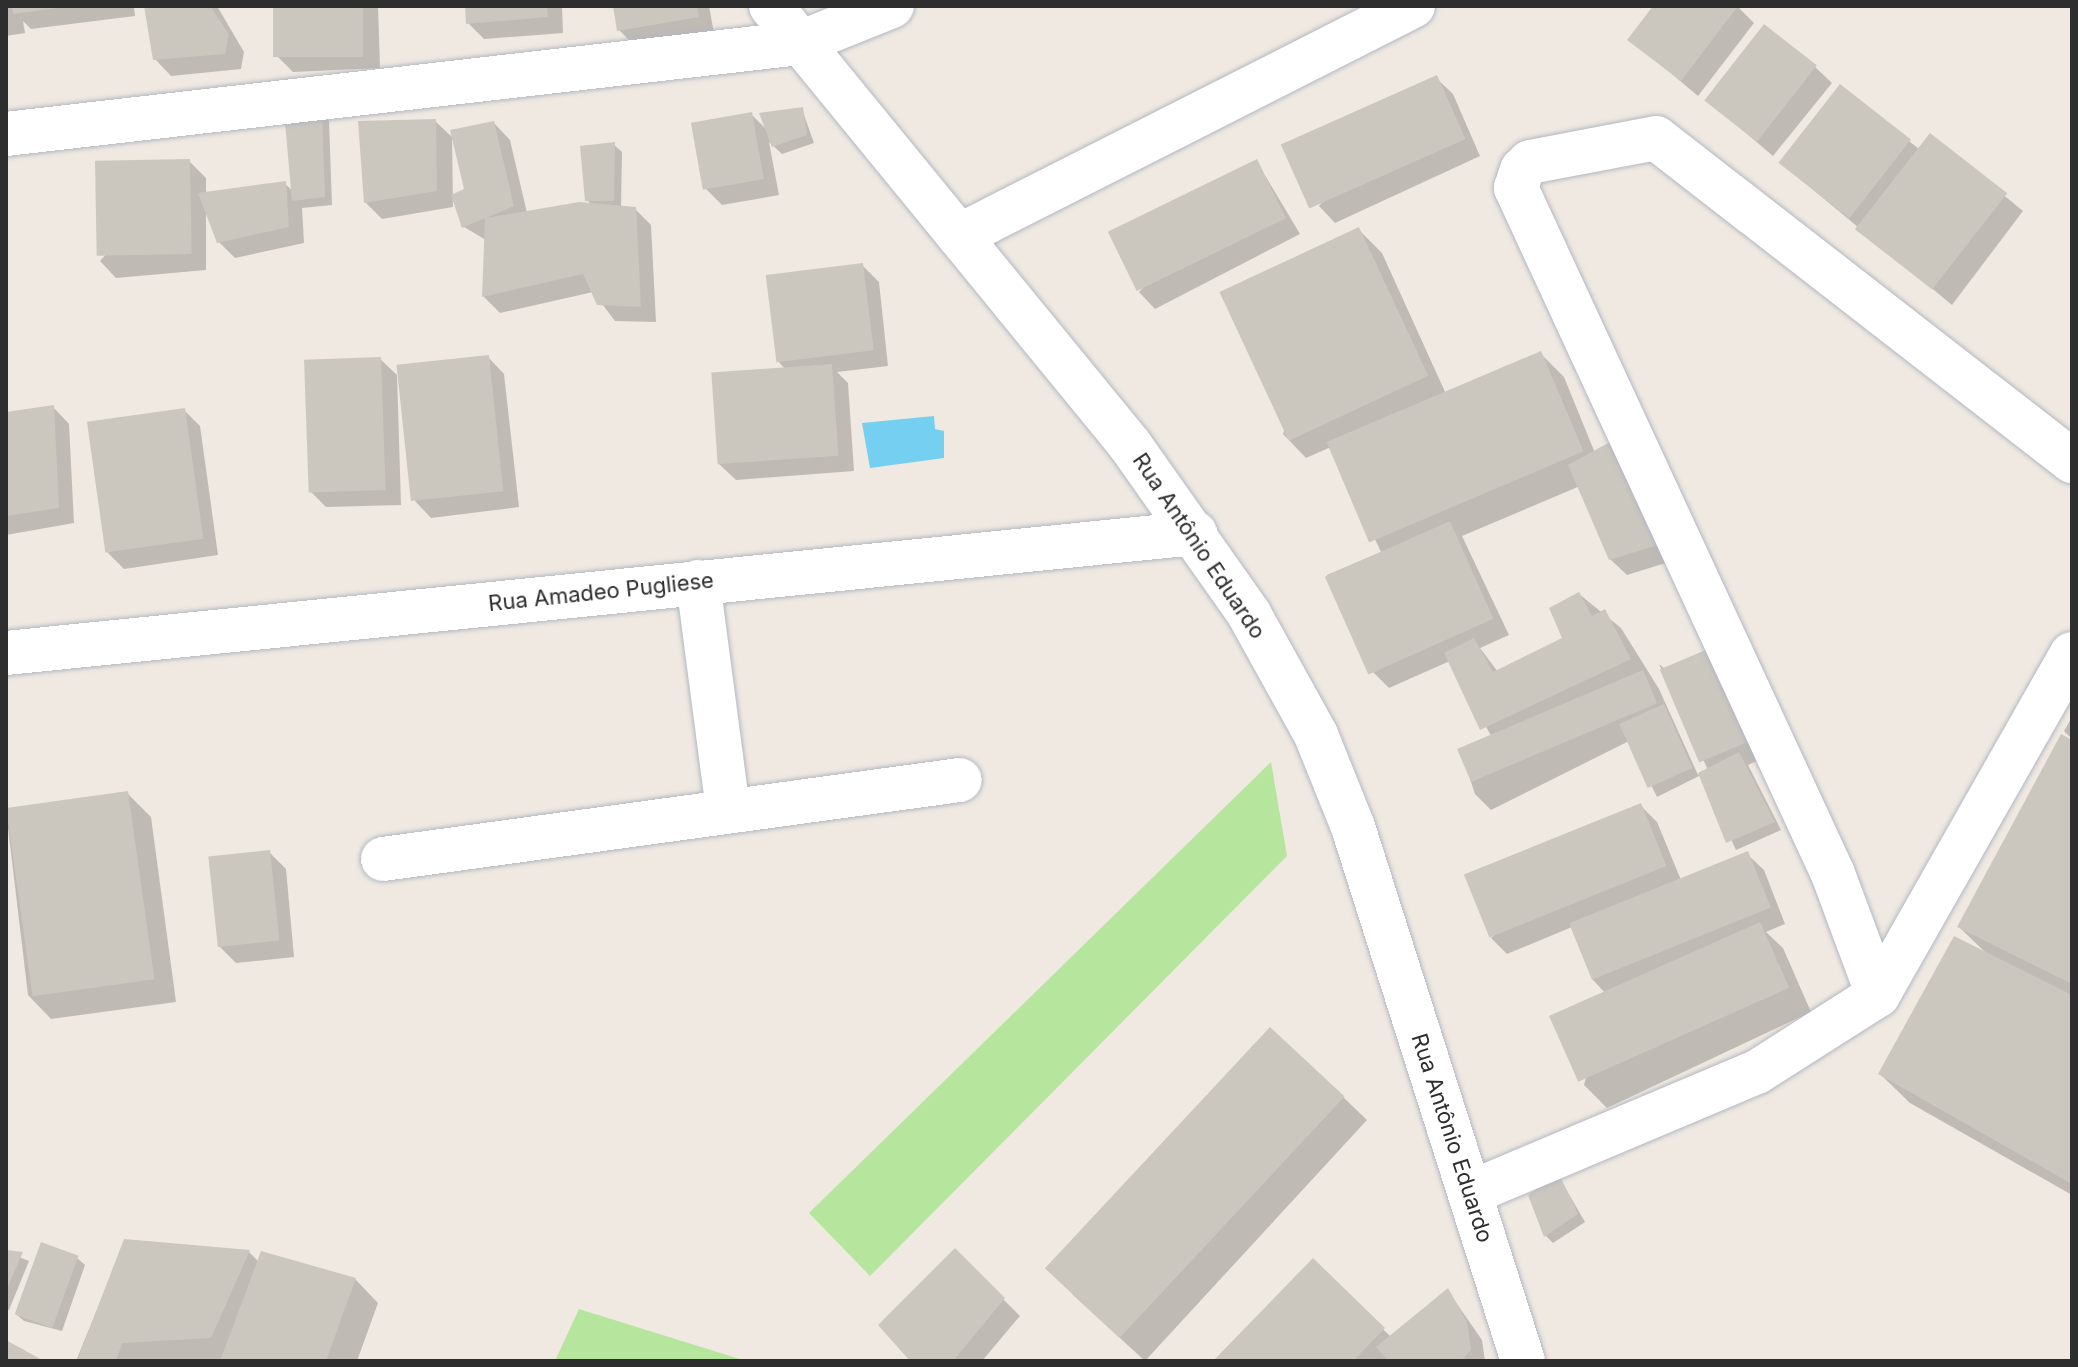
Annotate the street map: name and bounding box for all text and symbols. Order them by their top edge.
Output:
street label: Rua Antônio Eduardo [1127,448,1271,644]
street label: Rua Amadeo Pugliese [487,567,715,617]
street label: Rua Antônio Eduardo [1406,1030,1498,1246]

